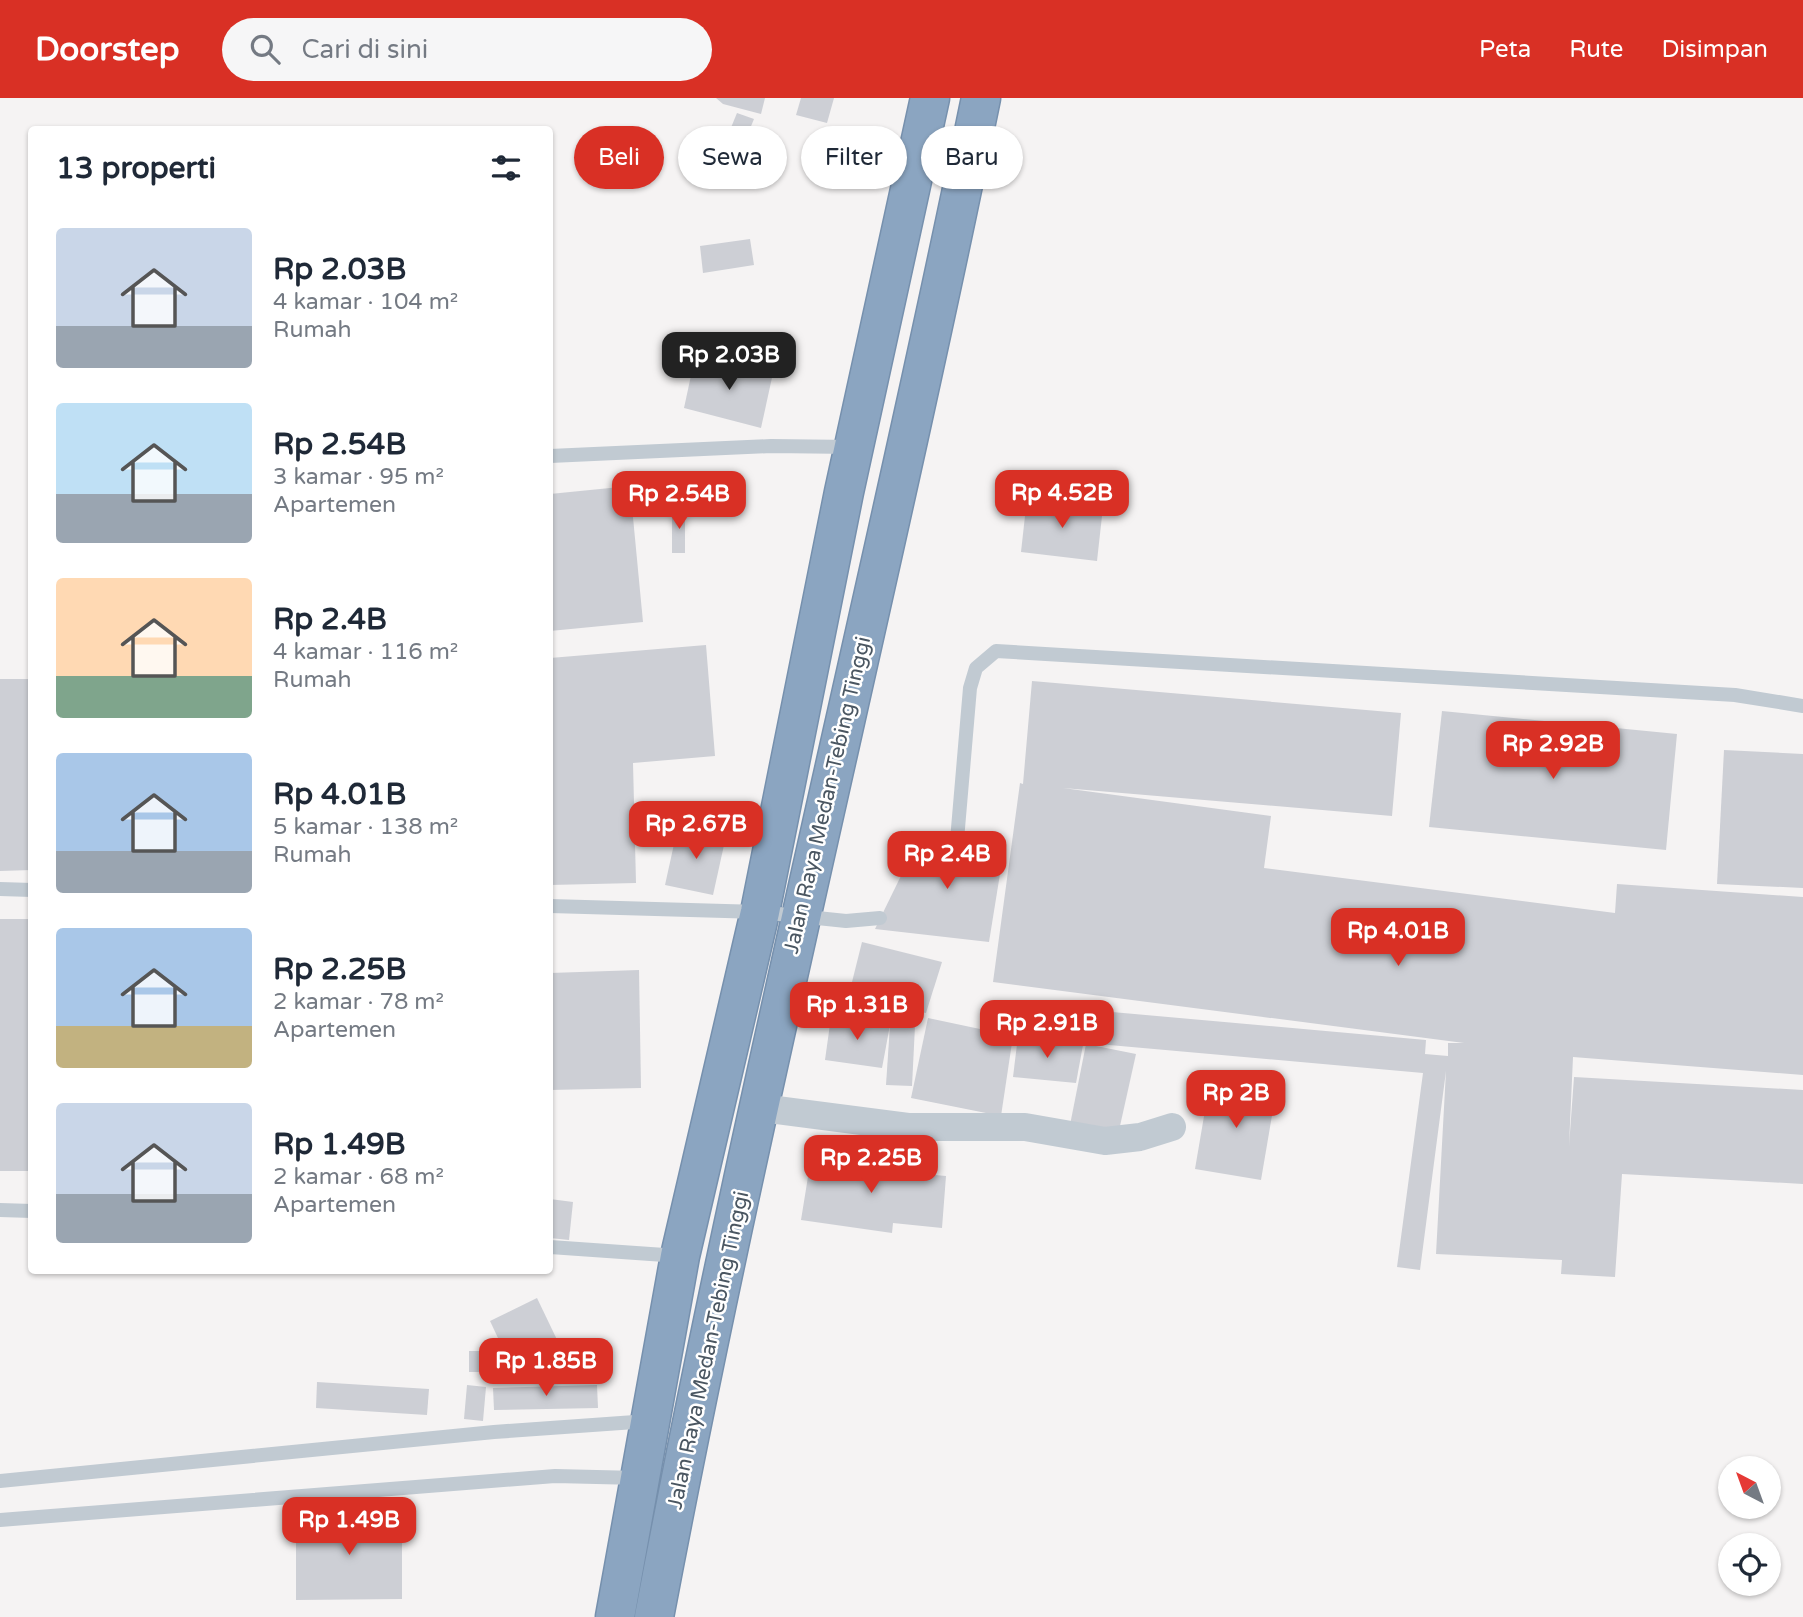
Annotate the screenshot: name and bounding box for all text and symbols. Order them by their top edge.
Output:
search box [222,18,712,81]
text: Doorstep [35,30,180,69]
icon: search [246,30,284,68]
text: Cari di sini [302,34,428,65]
text: Peta [1479,35,1531,64]
text: Rute [1569,35,1623,64]
text: Disimpan [1661,35,1768,64]
chip: Beli [574,126,664,189]
chip: Sewa [678,126,787,189]
chip: Filter [801,126,907,189]
chip: Baru [921,126,1023,189]
icon: filters [487,149,525,187]
text: 13 properti [56,150,216,187]
text: Rp 2.03B [273,251,406,288]
icon: home [112,256,196,340]
text: 4 kamar · 104 m² [273,288,458,316]
text: Rumah [273,316,351,344]
pin: Rp 2.03B [657,332,801,392]
text: Rp 2.03B [678,341,780,369]
text: Rp 2.54B [273,426,406,463]
icon: home [112,431,196,515]
text: 3 kamar · 95 m² [273,463,444,491]
pin: Rp 4.52B [990,470,1134,530]
pin: Rp 2.54B [607,472,751,531]
text: Rp 4.52B [1011,479,1113,507]
text: Rp 2.54B [628,480,730,508]
text: Apartemen [273,491,396,519]
text: Rp 2.4B [273,601,387,638]
icon: home [112,606,196,690]
street label: Jalan Raya Medan-Tebing Tinggi [779,634,876,956]
text: 4 kamar · 116 m² [273,638,458,666]
text: Rumah [273,666,351,694]
pin: Rp 2.92B [1481,722,1625,781]
text: Rp 2.92B [1502,730,1604,758]
text: Rp 4.01B [273,776,406,813]
icon: home [112,781,196,865]
pin: Rp 2.67B [624,802,768,861]
text: Rp 2.67B [645,810,747,838]
text: 5 kamar · 138 m² [273,813,458,841]
pin: Rp 2.4B [882,832,1012,891]
text: Rp 2.4B [903,840,991,868]
text: Rumah [273,841,351,869]
pin: Rp 4.01B [1326,908,1470,968]
text: Rp 4.01B [1347,917,1449,945]
text: Rp 2.25B [273,951,406,988]
icon: home [112,956,196,1040]
pin: Rp 1.31B [785,982,929,1042]
text: 2 kamar · 78 m² [273,988,444,1016]
text: Rp 1.31B [806,991,908,1019]
pin: Rp 2.91B [975,1000,1119,1060]
text: Rp 2.91B [996,1009,1098,1037]
text: Apartemen [273,1016,396,1044]
pin: Rp 2B [1187,1070,1285,1130]
text: Rp 2B [1202,1079,1270,1107]
text: Rp 1.49B [273,1126,406,1163]
icon: home [112,1131,196,1215]
pin: Rp 2.25B [799,1136,943,1195]
text: Rp 2.25B [820,1144,922,1172]
text: 2 kamar · 68 m² [273,1163,444,1191]
street label: Jalan Raya Medan-Tebing Tinggi [663,1189,754,1511]
text: Apartemen [273,1191,396,1219]
pin: Rp 1.85B [474,1338,618,1398]
text: Rp 1.85B [495,1347,597,1375]
north arrow [1718,1456,1782,1519]
map controls [1718,1456,1781,1596]
pin: Rp 1.49B [277,1498,421,1557]
text: Rp 1.49B [298,1506,400,1534]
button: locate [1718,1533,1781,1596]

